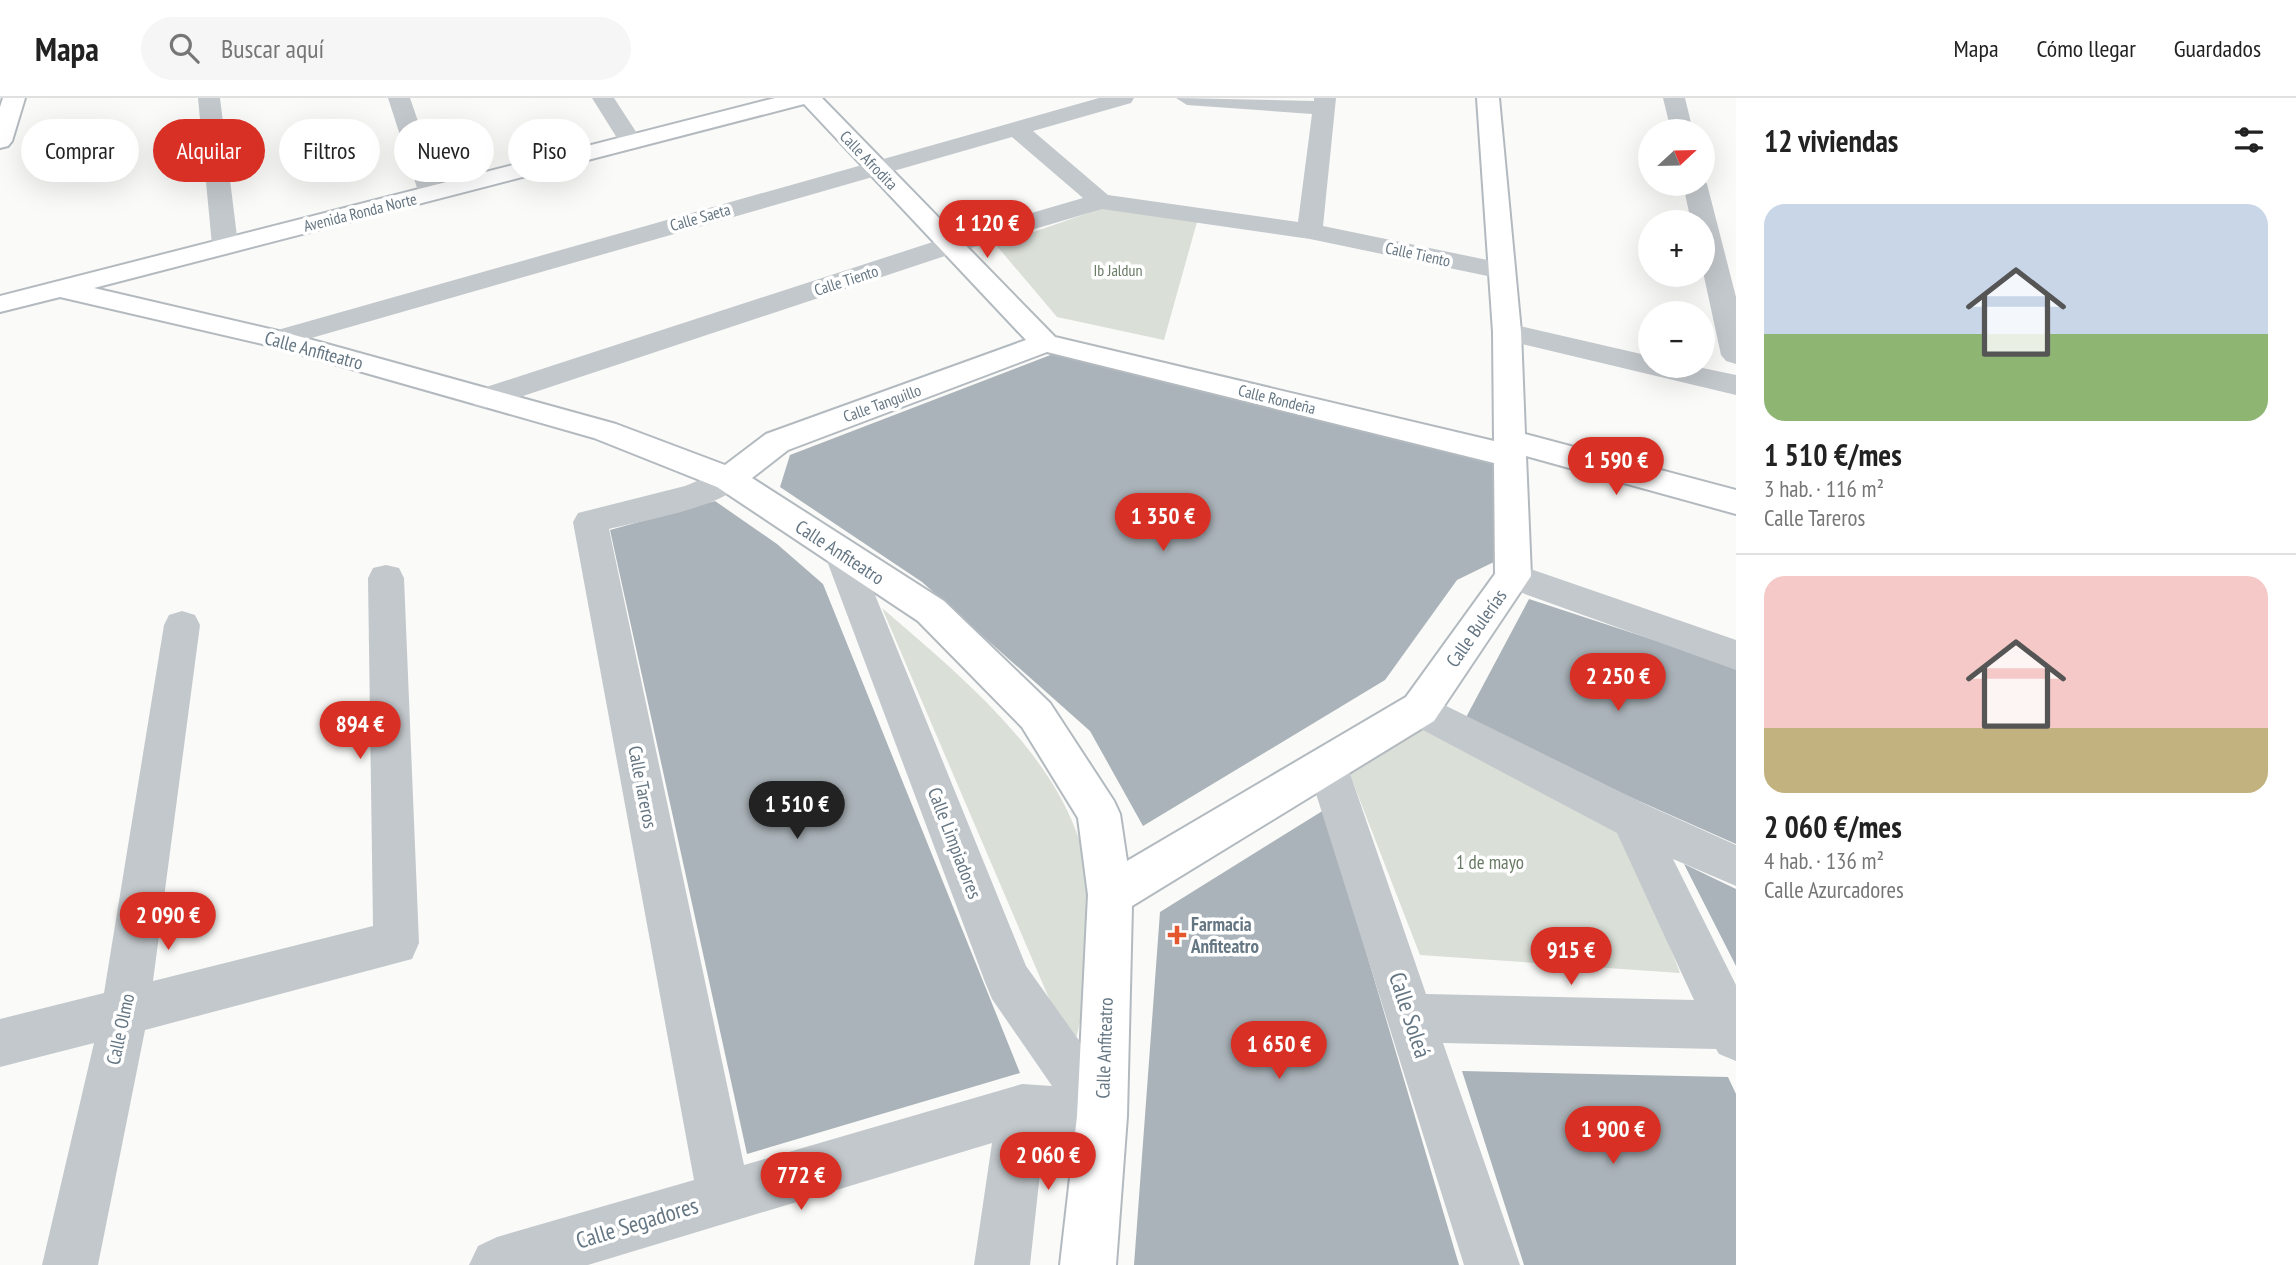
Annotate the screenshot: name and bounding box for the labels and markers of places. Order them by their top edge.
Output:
pin: 1 120 € [922,200,1052,260]
pin: 1 590 € [1551,438,1681,497]
pin: 1 350 € [1098,494,1228,553]
pin: 2 250 € [1553,654,1683,713]
pin: 894 € [311,702,409,761]
pin: 1 510 € [732,782,862,841]
pin: 2 090 € [103,892,233,952]
place label: Farmacia Anfiteatro [1190,912,1259,958]
marker: Farmacia Anfiteatro [1169,927,1185,943]
pin: 915 € [1522,928,1620,987]
pin: 1 650 € [1214,1021,1344,1081]
pin: 1 900 € [1548,1107,1678,1166]
pin: 2 060 € [983,1132,1113,1192]
pin: 772 € [752,1152,850,1212]

